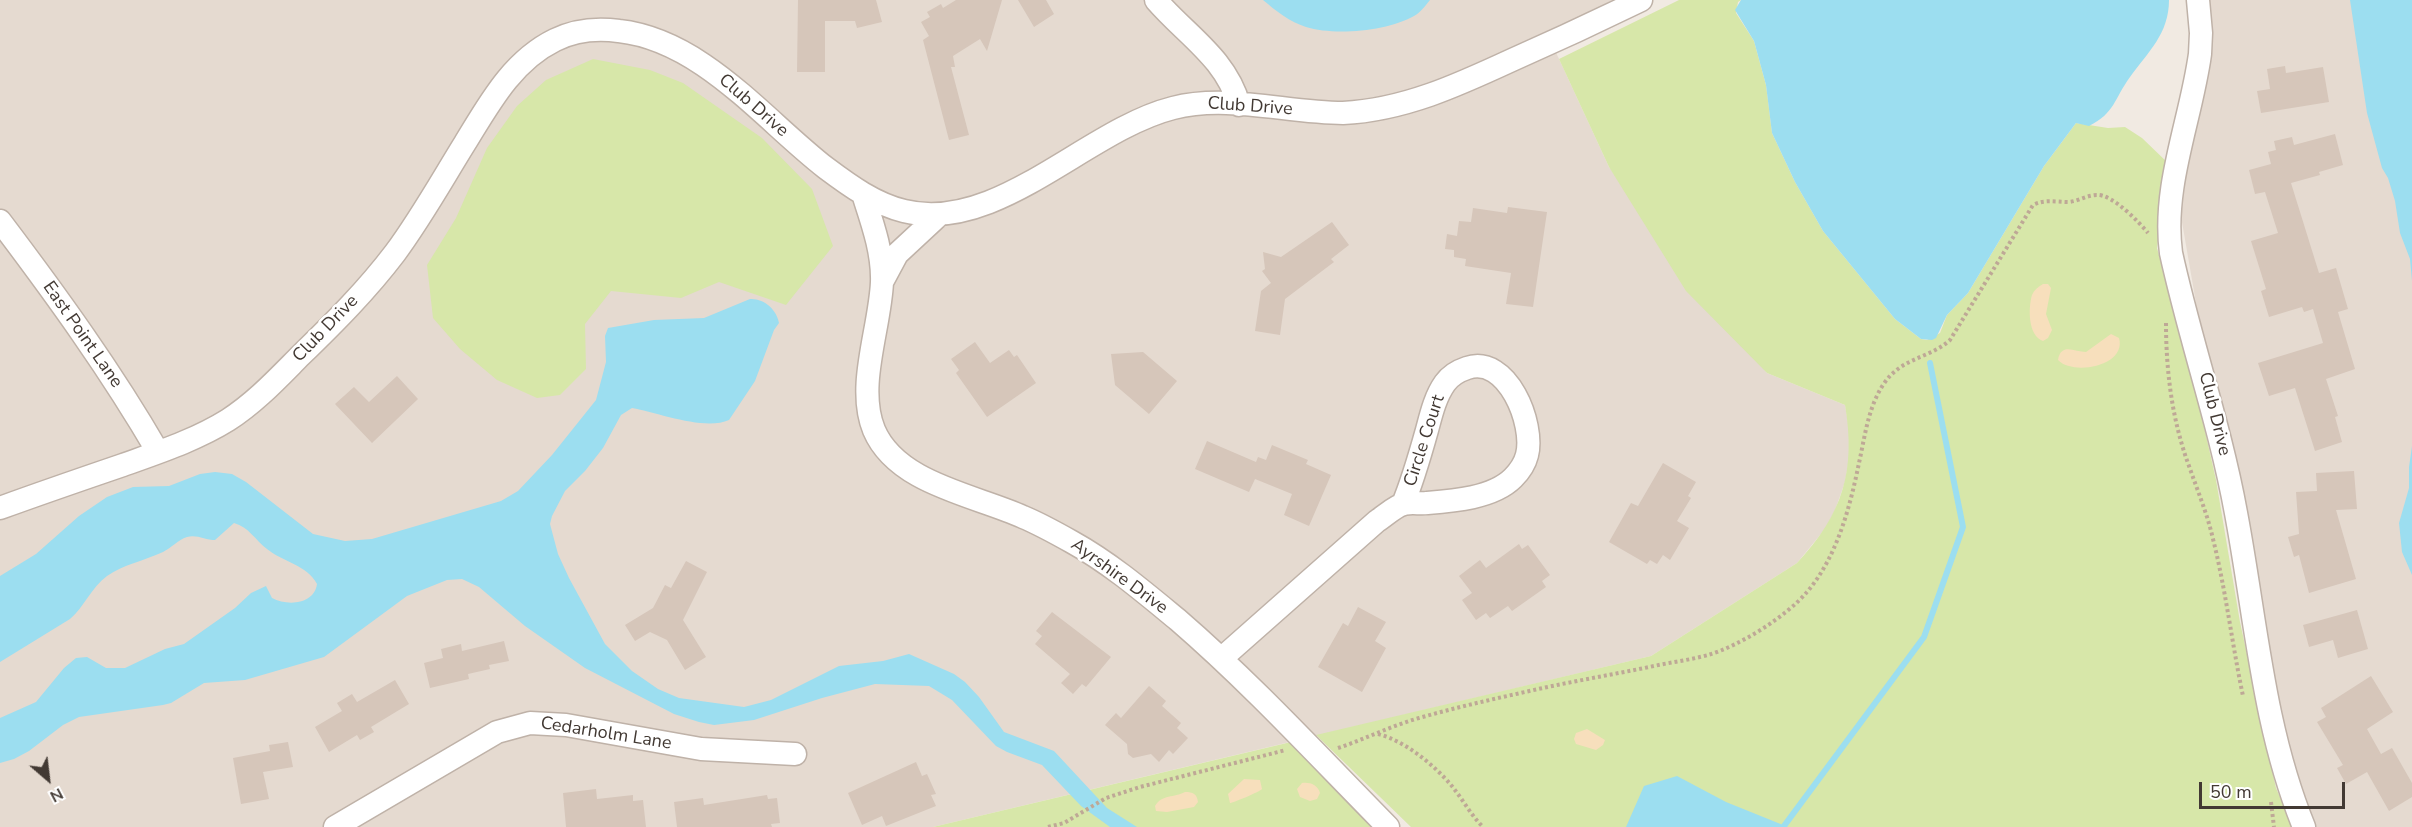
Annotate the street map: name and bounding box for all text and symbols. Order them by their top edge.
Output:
street label: Club Drive [714,70,792,142]
street label: Club Drive [1207,93,1293,121]
street label: East Point Lane [37,278,127,392]
street label: Club Drive [289,291,363,367]
street label: Club Drive [2193,370,2235,458]
street label: Circle Court [1400,392,1450,490]
street label: Ayrshire Drive [1066,535,1172,619]
street label: Cedarholm Lane [539,713,673,755]
north arrow [18,749,78,809]
scale bar [2202,770,2348,808]
text: 50 m [2210,780,2252,804]
text: N [46,782,67,807]

